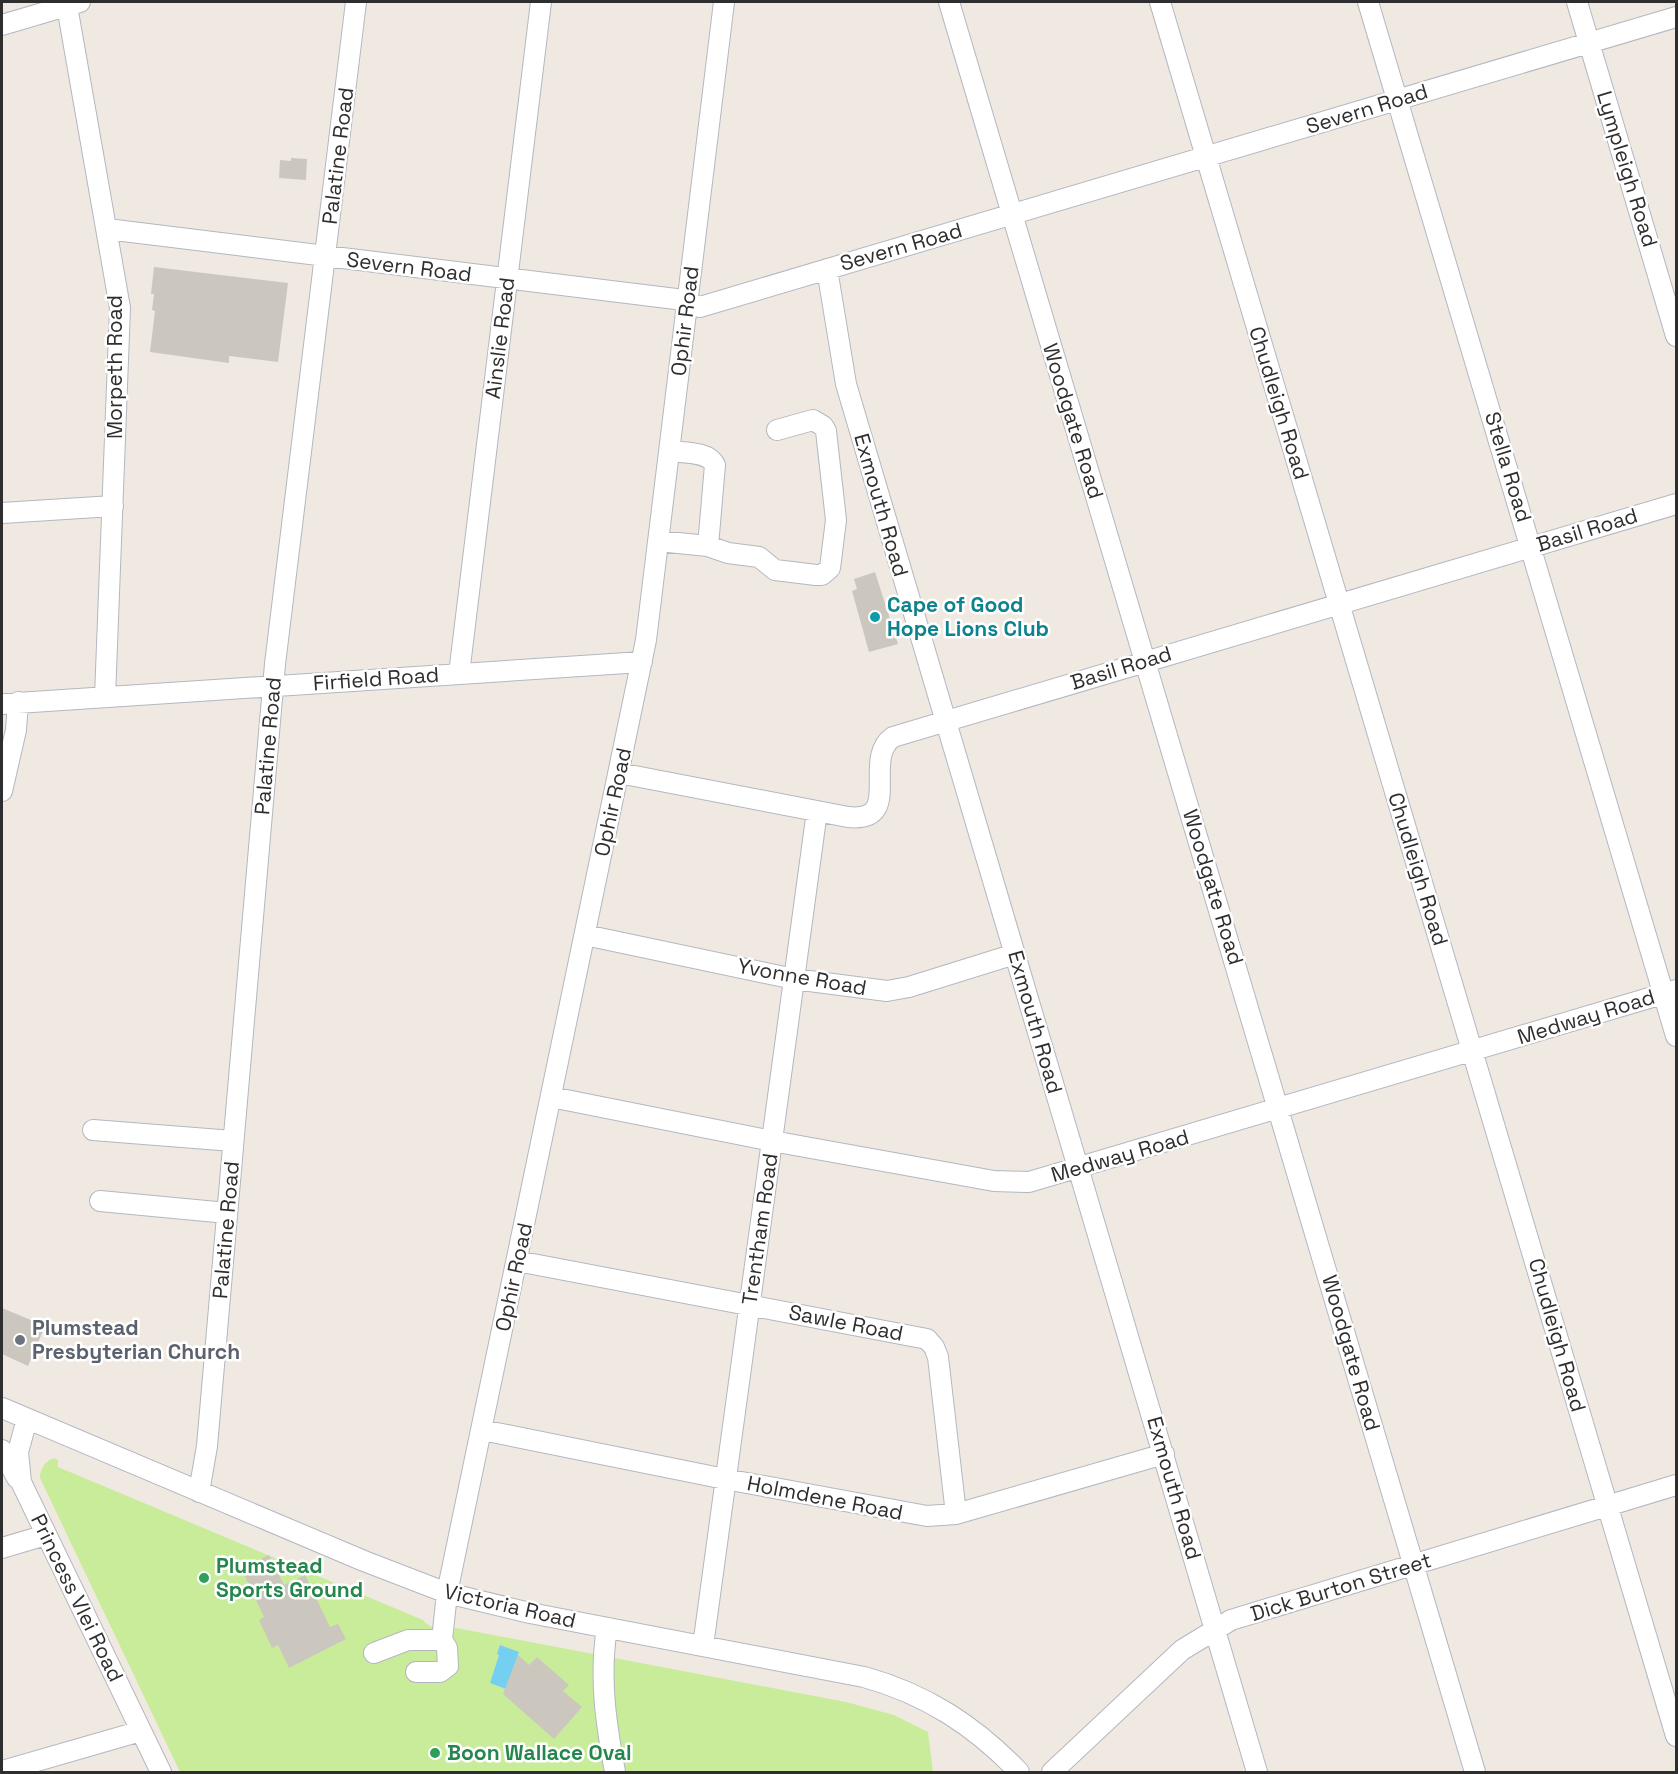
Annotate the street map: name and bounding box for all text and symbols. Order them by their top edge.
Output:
street label: Severn Road [1303,77,1431,140]
street label: Palatine Road [316,86,359,226]
street label: Lympleigh Road [1591,88,1664,250]
street label: Severn Road [837,216,965,277]
street label: Severn Road [345,245,473,288]
street label: Ophir Road [664,264,705,377]
street label: Ainslie Road [479,276,520,400]
street label: Morpeth Road [101,295,128,439]
street label: Chudleigh Road [1243,323,1316,483]
street label: Woodgate Road [1037,340,1110,502]
street label: Stella Road [1479,408,1538,525]
street label: Exmouth Road [848,430,915,580]
street label: Basil Road [1533,501,1641,558]
place label: Cape of Good Hope Lions Club [887,591,1049,642]
marker: Cape of Good Hope Lions Club [868,610,882,624]
street label: Basil Road [1067,639,1175,696]
street label: Firfield Road [312,661,440,696]
street label: Palatine Road [248,676,287,816]
street label: Ophir Road [588,745,637,859]
street label: Chudleigh Road [1382,789,1455,949]
street label: Woodgate Road [1177,806,1250,968]
street label: Exmouth Road [1002,947,1069,1097]
street label: Yvonne Road [735,952,869,1001]
street label: Medway Road [1514,983,1658,1050]
street label: Medway Road [1048,1123,1192,1188]
street label: Trentham Road [735,1151,784,1307]
street label: Palatine Road [206,1160,245,1300]
street label: Ophir Road [489,1220,538,1334]
street label: Chudleigh Road [1523,1255,1592,1415]
street label: Woodgate Road [1316,1272,1387,1434]
street label: Sawle Road [787,1298,906,1347]
place label: Plumstead Presbyterian Church [32,1314,240,1365]
marker: Plumstead Presbyterian Church [13,1333,27,1347]
street label: Exmouth Road [1141,1413,1208,1563]
street label: Holmdene Road [745,1469,905,1526]
street label: Princess Vlei Road [25,1509,130,1686]
street label: Dick Burton Street [1247,1546,1435,1627]
place label: Plumstead Sports Ground [216,1552,363,1603]
marker: Plumstead Sports Ground [197,1571,211,1585]
street label: Victoria Road [441,1577,579,1634]
place label: Boon Wallace Oval [447,1739,632,1766]
marker: Boon Wallace Oval [428,1746,442,1760]

